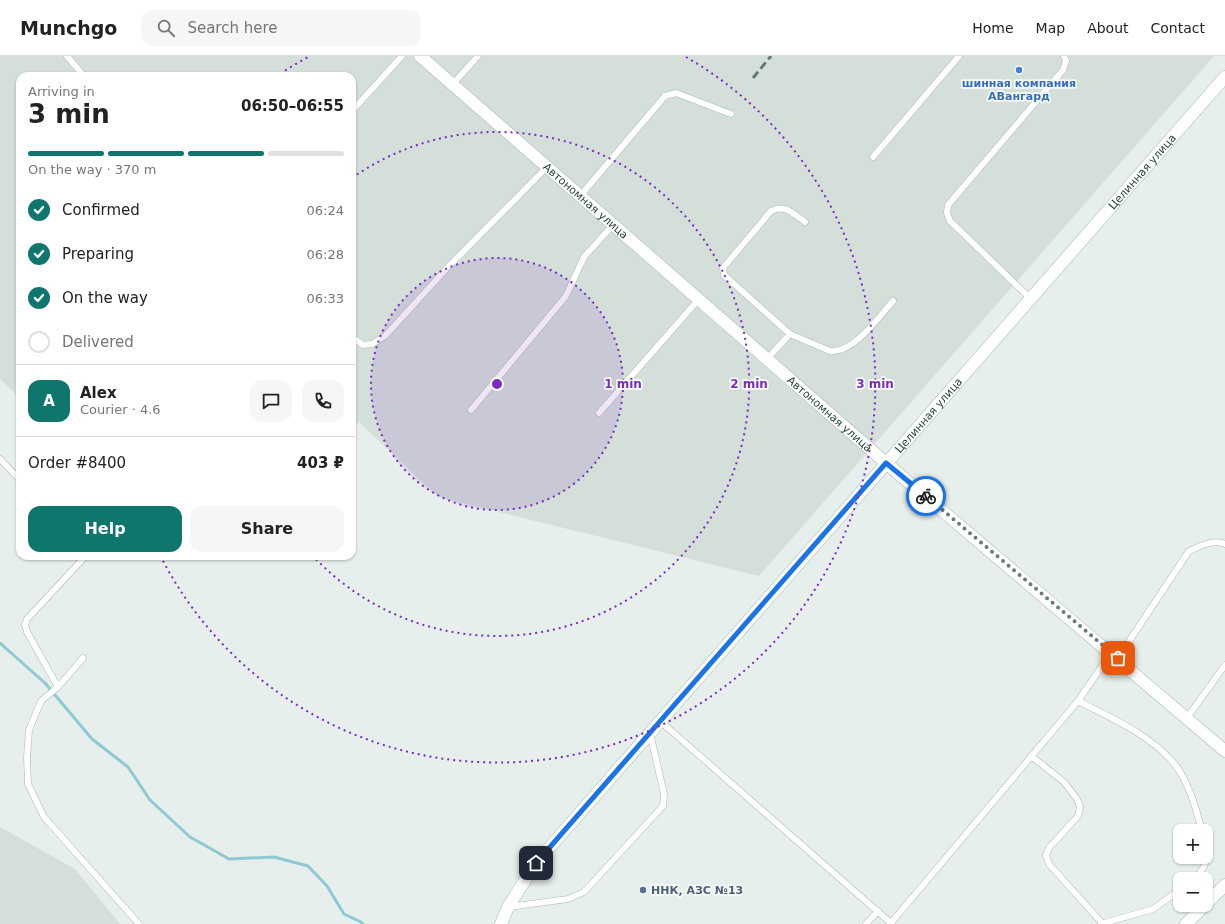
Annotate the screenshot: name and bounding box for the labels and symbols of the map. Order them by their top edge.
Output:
marker: шинная компания АВангард [1014,65,1024,75]
place label: шинная компания АВангард [962,77,1076,103]
street label: Целинная улица [1106,132,1179,212]
street label: Автономная улица [540,161,630,242]
street label: Автономная улица [784,374,875,455]
street label: Целинная улица [892,375,965,456]
centre of rings [490,377,504,391]
text: 1 min [604,377,642,391]
text: 2 min [730,377,768,391]
text: 3 min [856,377,894,391]
courier [906,476,946,516]
pin [1101,641,1135,675]
pin [519,846,553,880]
place label: ННК, АЗС №13 [651,884,743,897]
marker: ННК, АЗС №13 [638,885,648,895]

